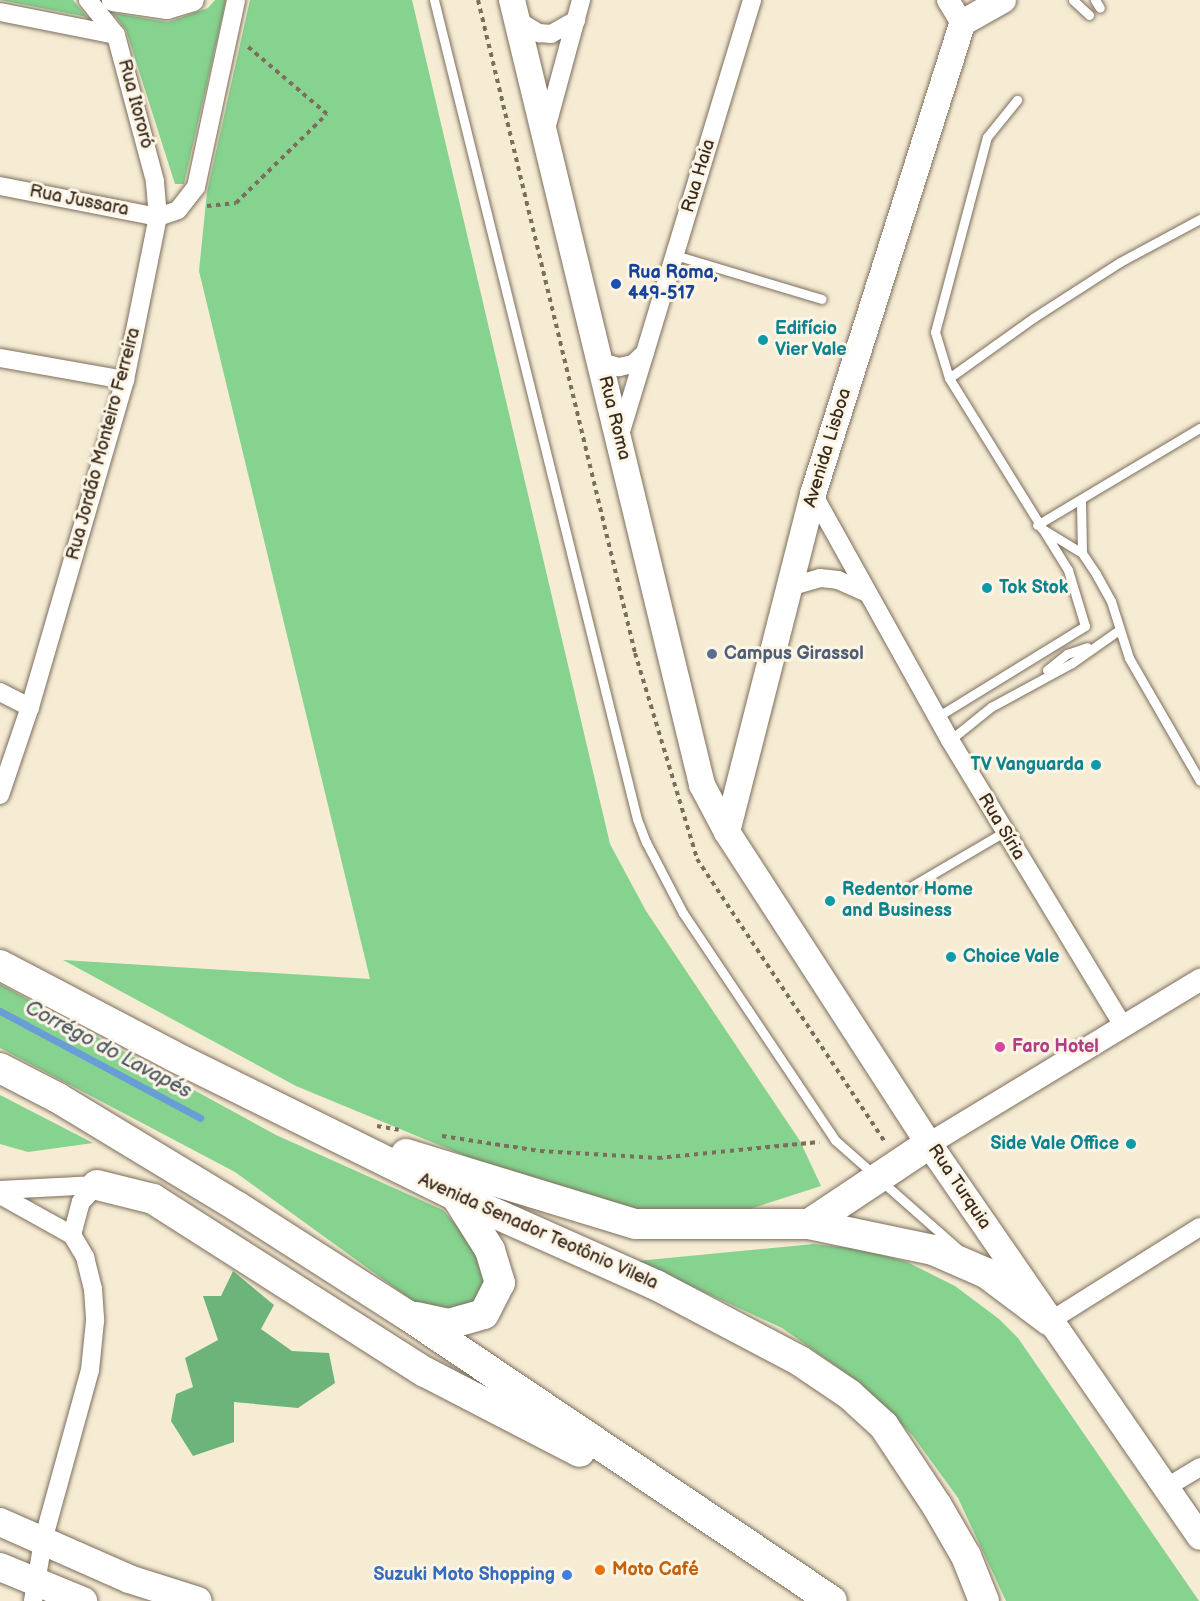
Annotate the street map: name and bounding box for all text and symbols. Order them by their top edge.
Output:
street label: Rua Itororó [113,57,157,151]
street label: Rua Haia [678,137,720,215]
street label: Rua Jussara [27,181,131,221]
place label: Rua Roma, 449-517 [628,263,718,306]
marker: Rua Roma, 449-517 [609,277,623,291]
place label: Edifício Vier Vale [775,319,848,362]
street label: Rua Jordão Monteiro Ferreira [62,325,146,563]
marker: Edifício Vier Vale [756,333,770,347]
street label: Rua Roma [593,374,635,462]
street label: Avenida Lisboa [800,386,856,510]
place label: Tok Stok [999,577,1068,599]
marker: Tok Stok [980,581,994,595]
place label: Campus Girassol [724,643,864,665]
marker: Campus Girassol [705,647,719,661]
place label: TV Vanguarda [970,754,1084,776]
marker: TV Vanguarda [1089,758,1103,772]
street label: Rua Síria [973,790,1029,864]
place label: Redentor Home and Business [842,880,973,922]
marker: Redentor Home and Business [823,894,837,908]
place label: Choice Vale [963,946,1060,968]
marker: Choice Vale [944,950,958,964]
water label: Corrégo do Lavapés [21,996,195,1104]
place label: Faro Hotel [1012,1036,1099,1058]
marker: Faro Hotel [993,1040,1007,1054]
place label: Side Vale Office [990,1133,1119,1155]
marker: Side Vale Office [1124,1137,1138,1151]
street label: Rua Turquia [923,1140,995,1234]
street label: Avenida Senador Teotônio Vilela [414,1169,662,1295]
place label: Moto Café [612,1559,699,1581]
marker: Moto Café [593,1563,607,1577]
place label: Suzuki Moto Shopping [373,1564,555,1586]
marker: Suzuki Moto Shopping [560,1568,574,1582]

